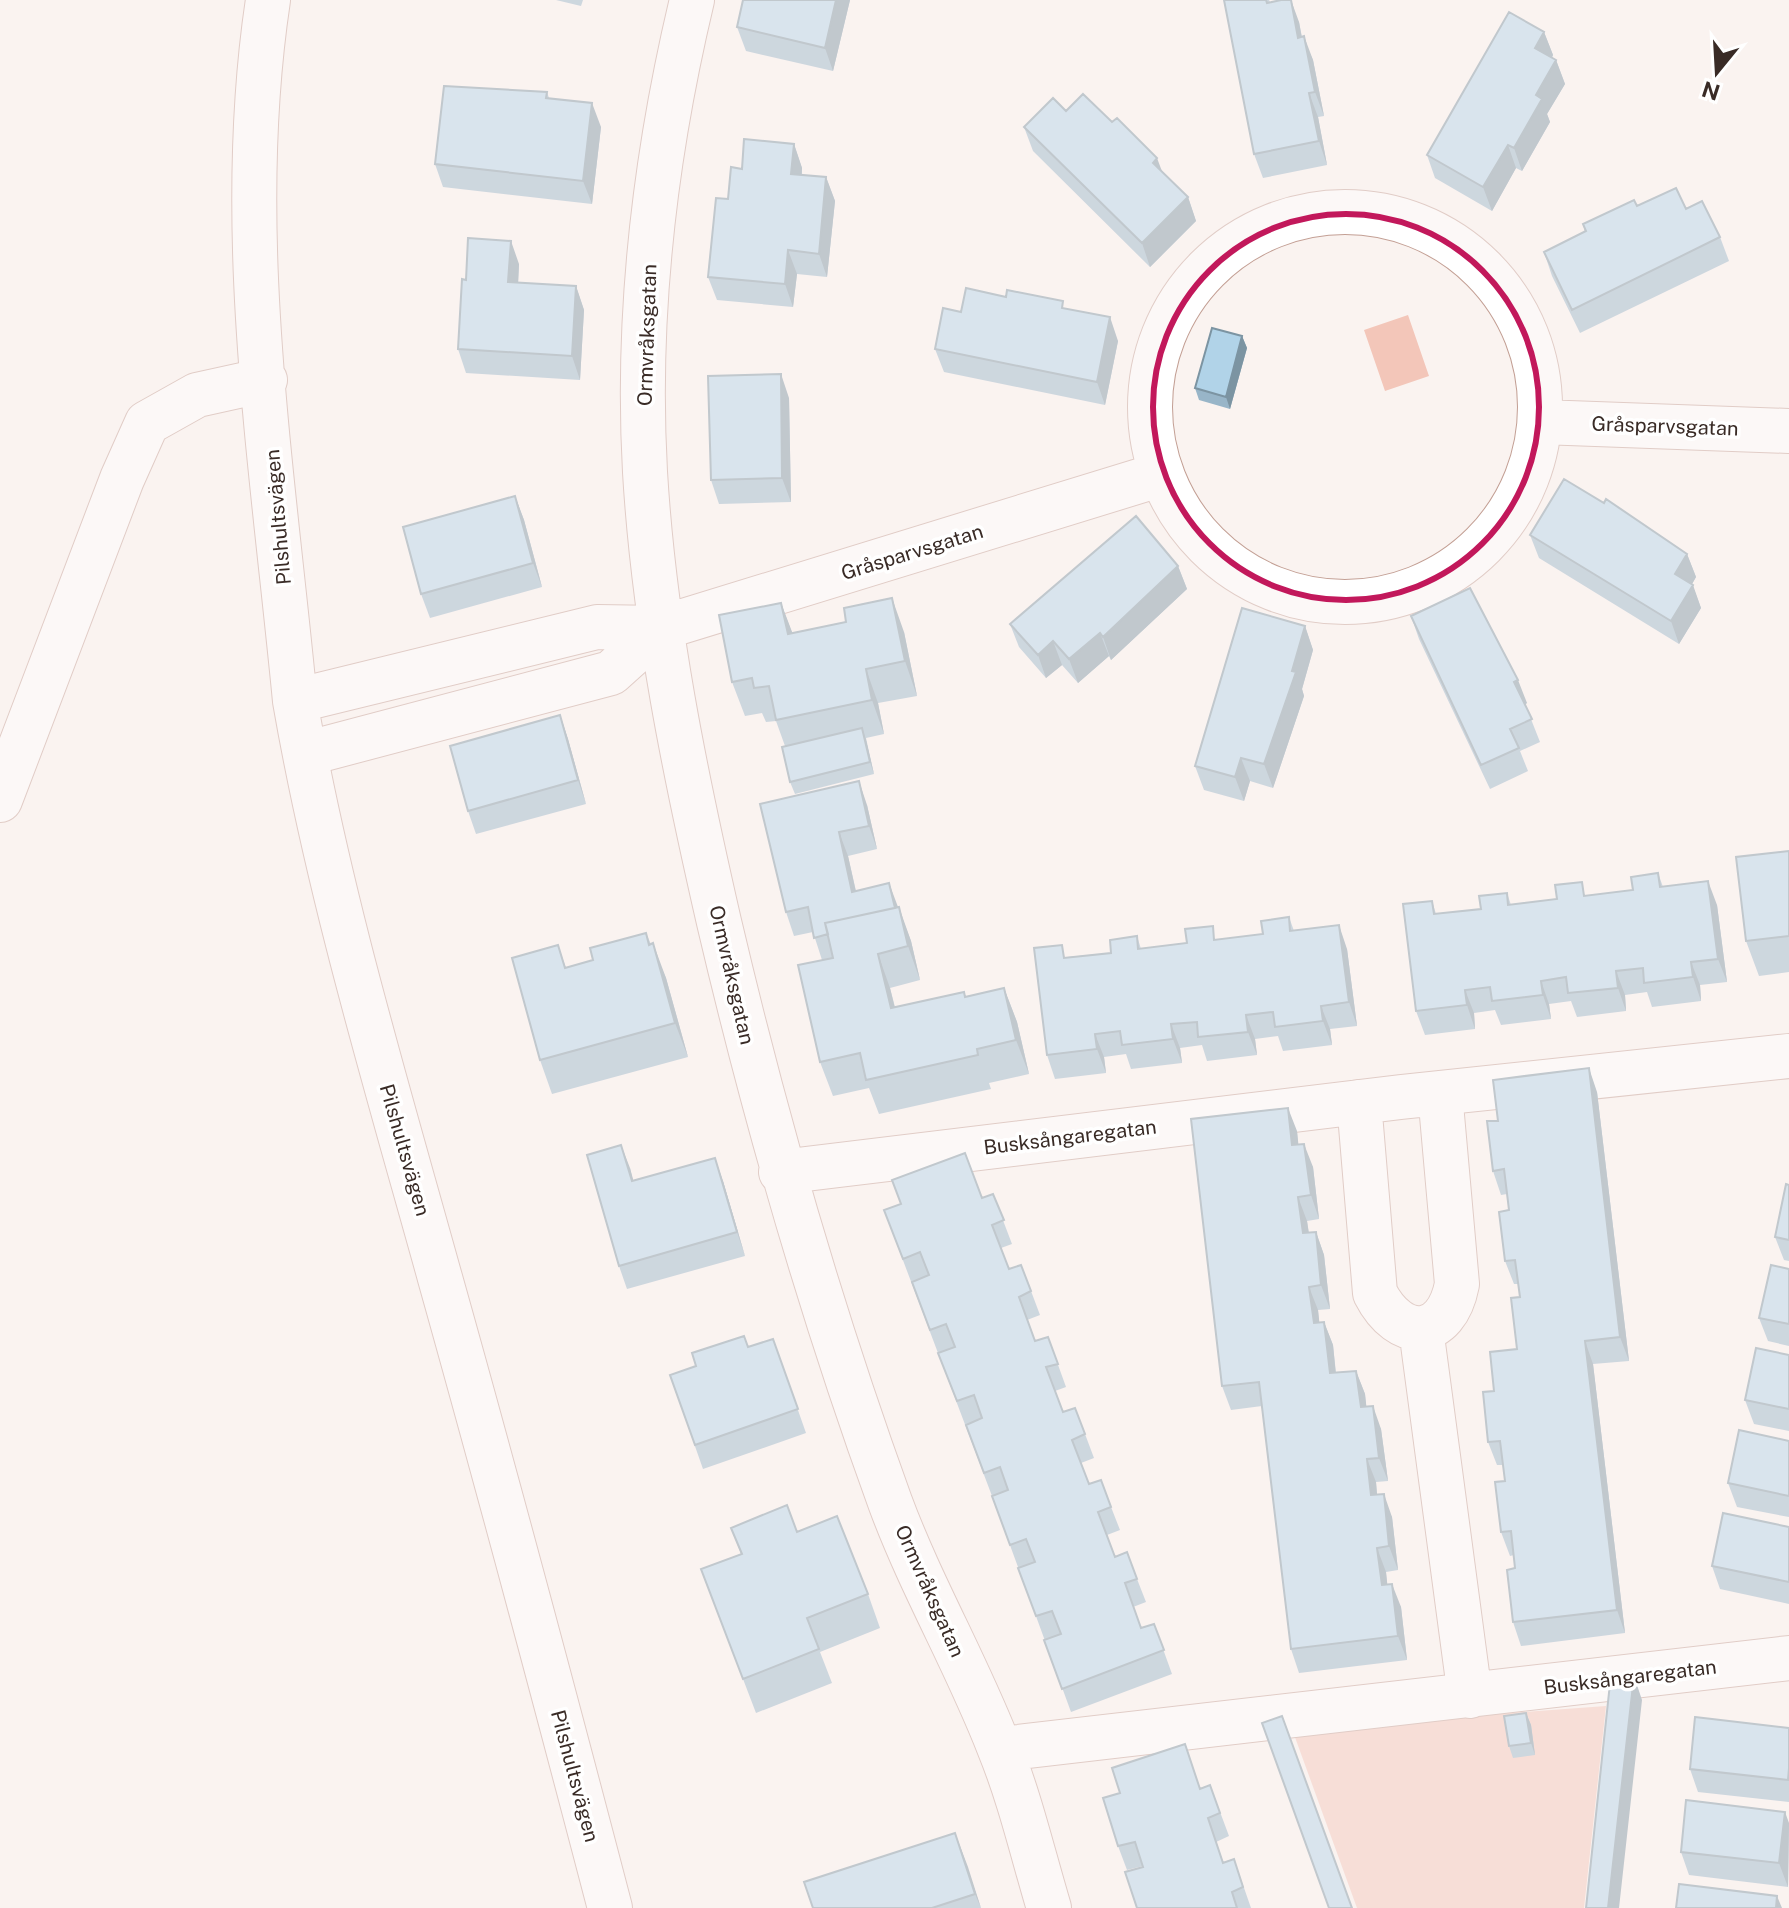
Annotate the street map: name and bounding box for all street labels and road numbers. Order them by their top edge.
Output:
street label: Ormvråksgatan [633,264,661,406]
street label: Gråsparvsgatan [1591,411,1739,441]
street label: Pilshultsvägen [260,448,296,586]
street label: Gråsparvsgatan [838,519,986,585]
street label: Ormvråksgatan [704,903,760,1047]
street label: Pilshultsvägen [375,1081,435,1219]
street label: Busksångaregatan [982,1114,1158,1160]
street label: Ormvråksgatan [890,1521,970,1661]
street label: Busksångaregatan [1542,1654,1718,1700]
street label: Pilshultsvägen [546,1707,604,1845]

